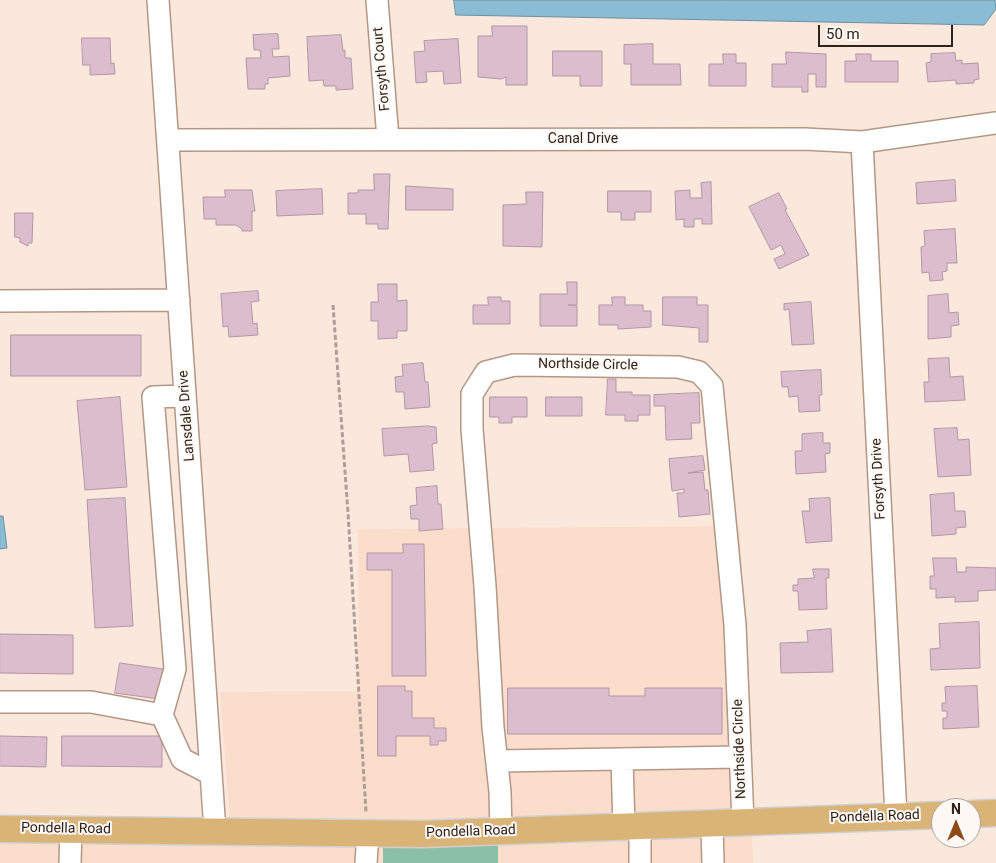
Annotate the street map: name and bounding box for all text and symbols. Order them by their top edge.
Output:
scale bar [821,15,956,47]
text: 50 m [826,25,860,43]
street label: Forsyth Court [370,26,394,112]
street label: Canal Drive [548,131,618,147]
street label: Northside Circle [538,356,638,374]
street label: Lansdale Drive [175,370,199,462]
street label: Forsyth Drive [868,438,890,520]
street label: Northside Circle [730,699,750,799]
north arrow [931,798,981,848]
text: N [951,801,961,817]
street label: Pondella Road [830,807,920,827]
street label: Pondella Road [21,820,111,838]
street label: Pondella Road [426,822,516,842]

